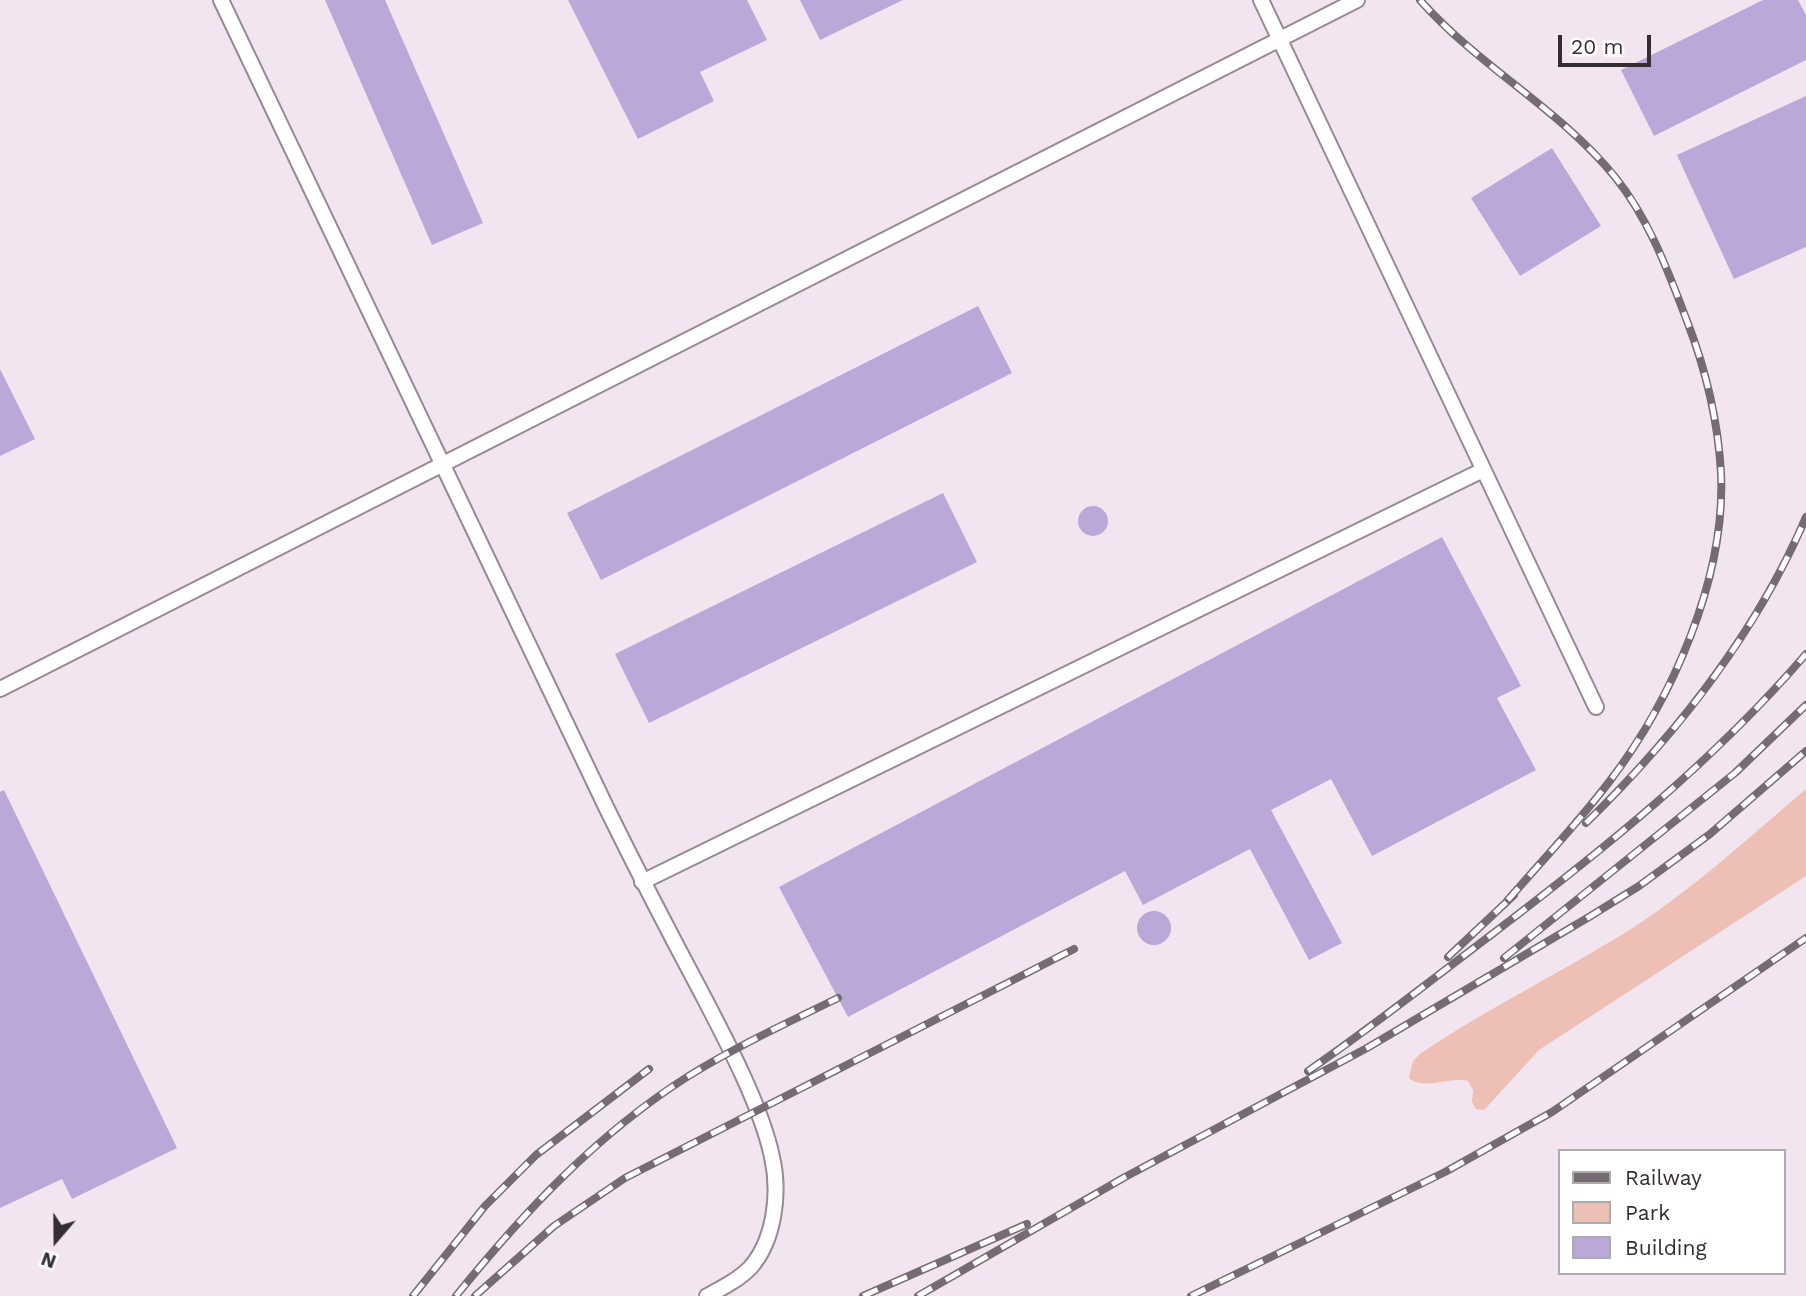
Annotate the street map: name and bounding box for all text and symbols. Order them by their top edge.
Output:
scale bar [1561,21,1654,65]
text: 20 m [1571,34,1623,59]
legend [1558,1149,1785,1275]
text: Railway [1625,1165,1702,1190]
text: Park [1625,1200,1670,1225]
north arrow [21,1205,91,1275]
text: Building [1625,1235,1707,1260]
text: N [38,1247,59,1273]

